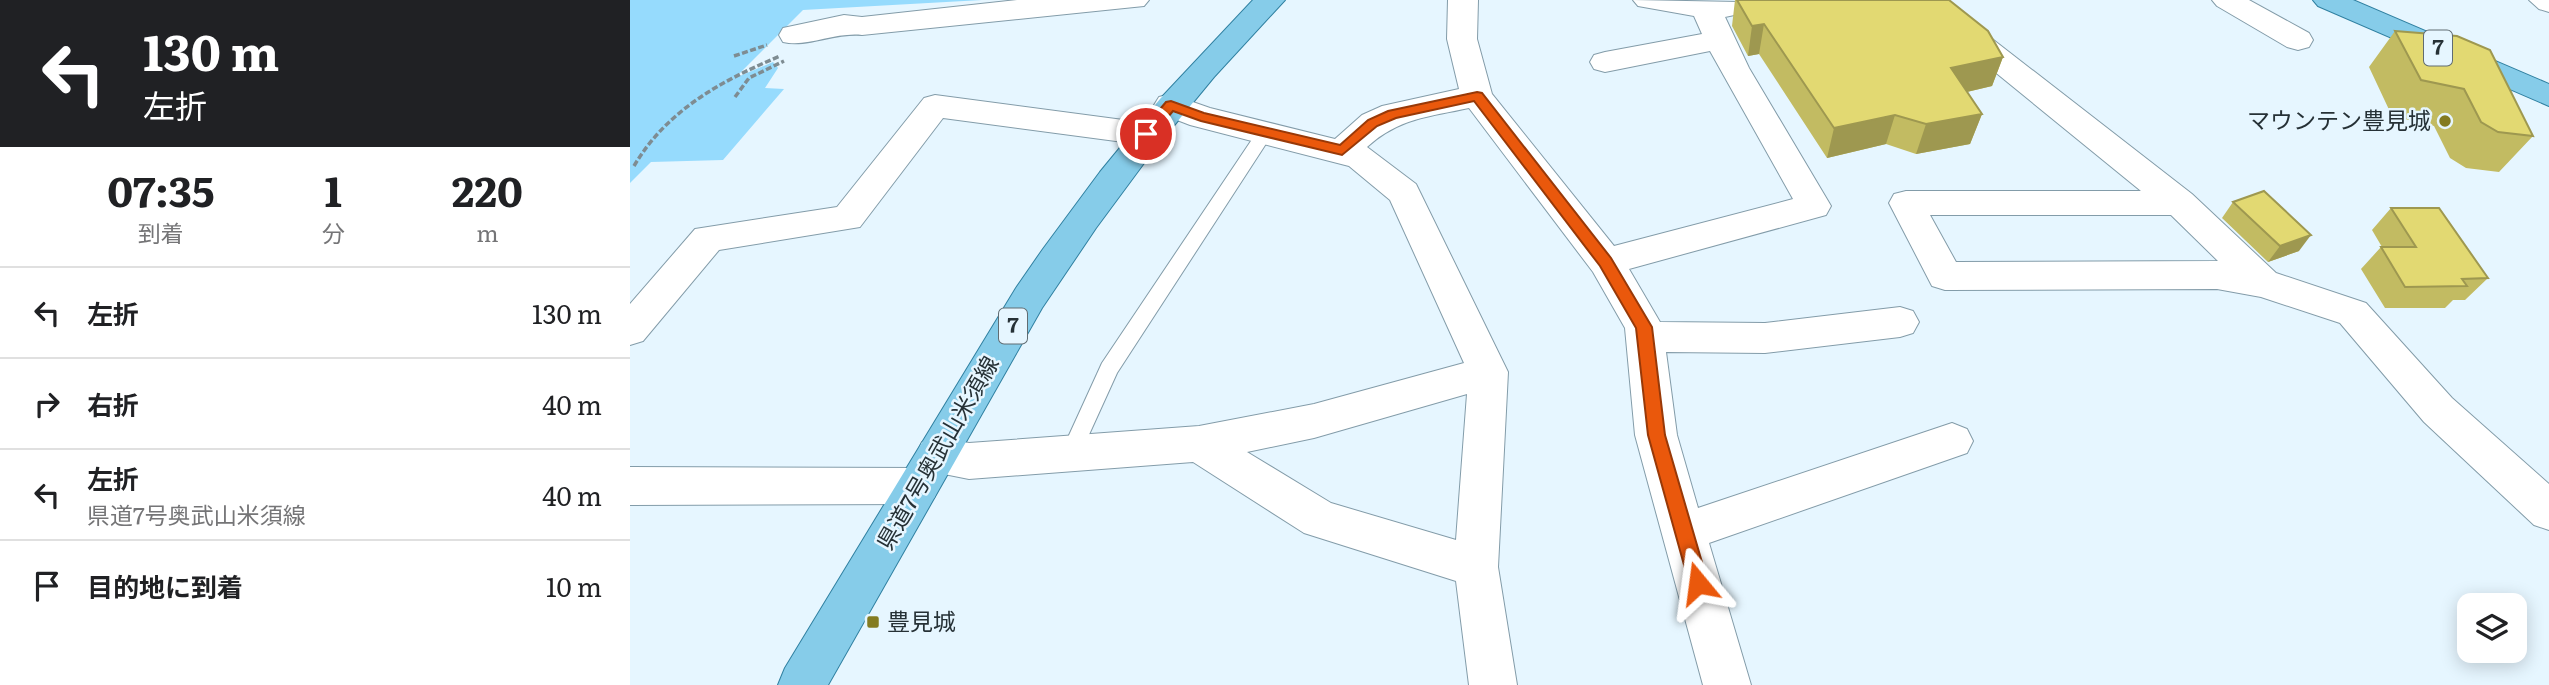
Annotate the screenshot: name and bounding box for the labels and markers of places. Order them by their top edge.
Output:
place label: マウンテン豊見城 [2247,102,2431,136]
pin [1116,104,1176,164]
marker: マウンテン豊見城 [2437,113,2453,129]
place label: 豊見城 [887,603,956,637]
marker: 豊見城 [865,614,881,630]

